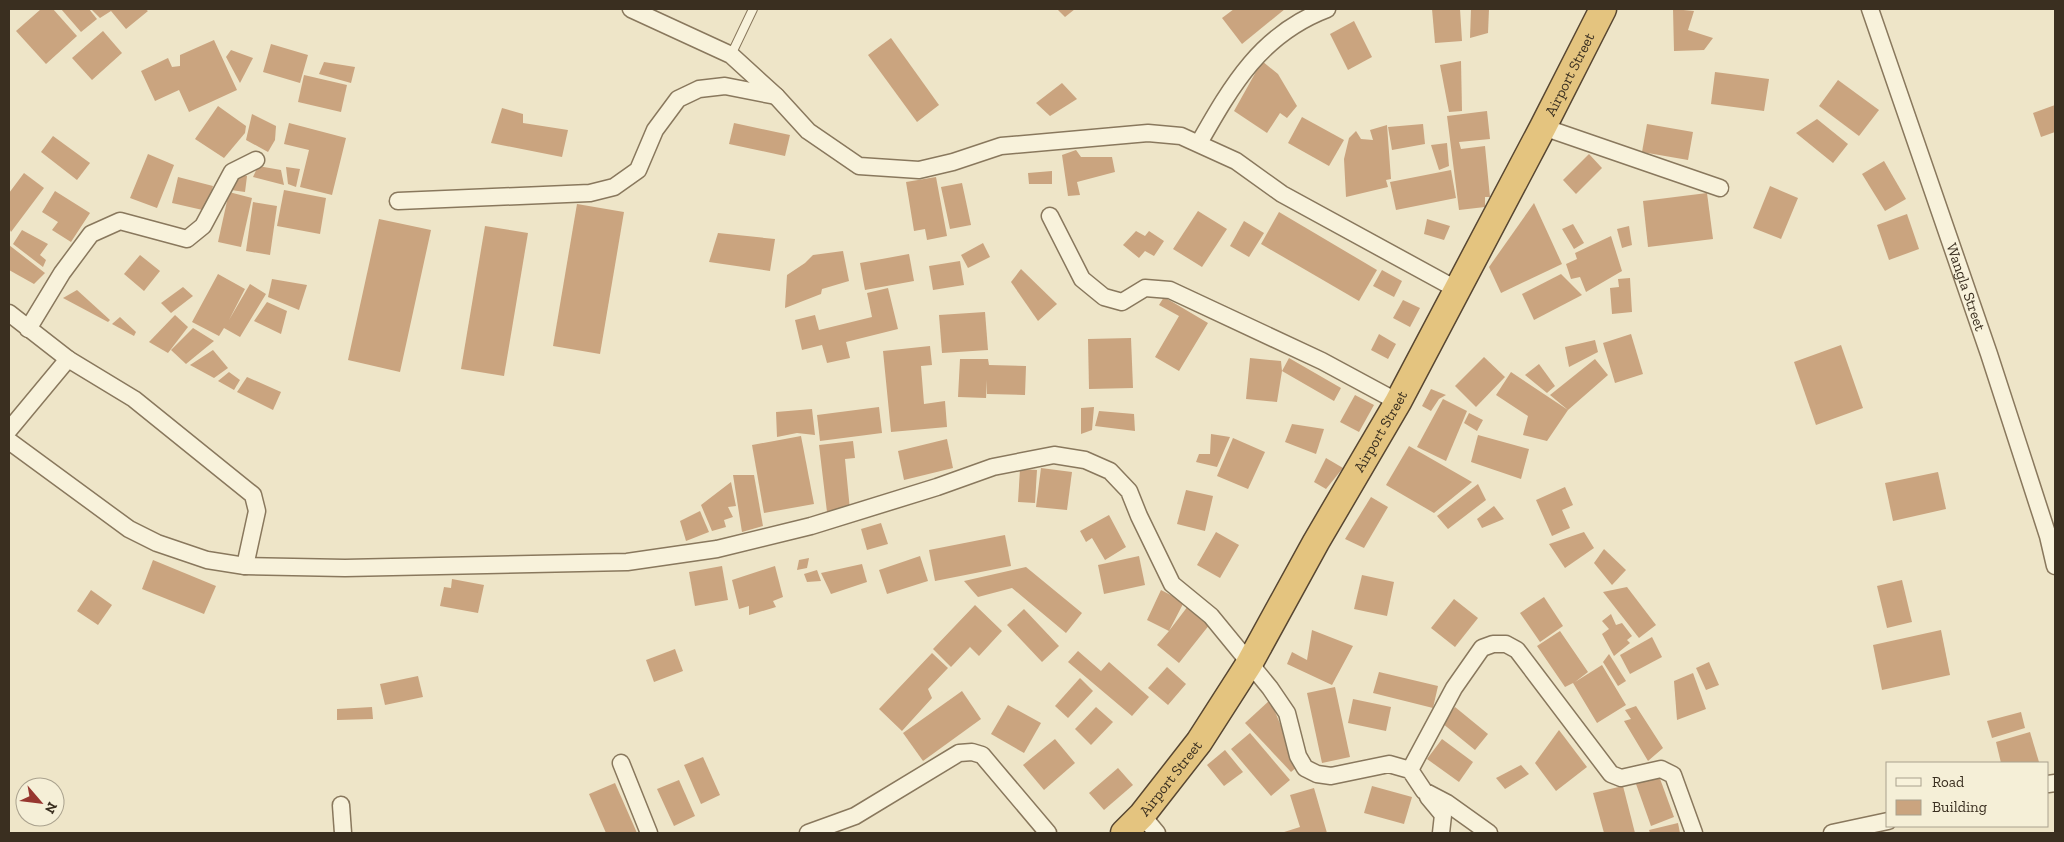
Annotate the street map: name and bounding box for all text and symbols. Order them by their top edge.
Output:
street label: Airport Street [1541,29,1599,119]
street label: Wangla Street [1942,241,1989,334]
street label: Airport Street [1350,387,1411,475]
street label: Airport Street [1136,737,1206,820]
legend [1886,762,2049,827]
text: Road [1932,773,1965,791]
north arrow [15,777,65,827]
text: Building [1932,798,1987,816]
text: N [41,799,61,817]

